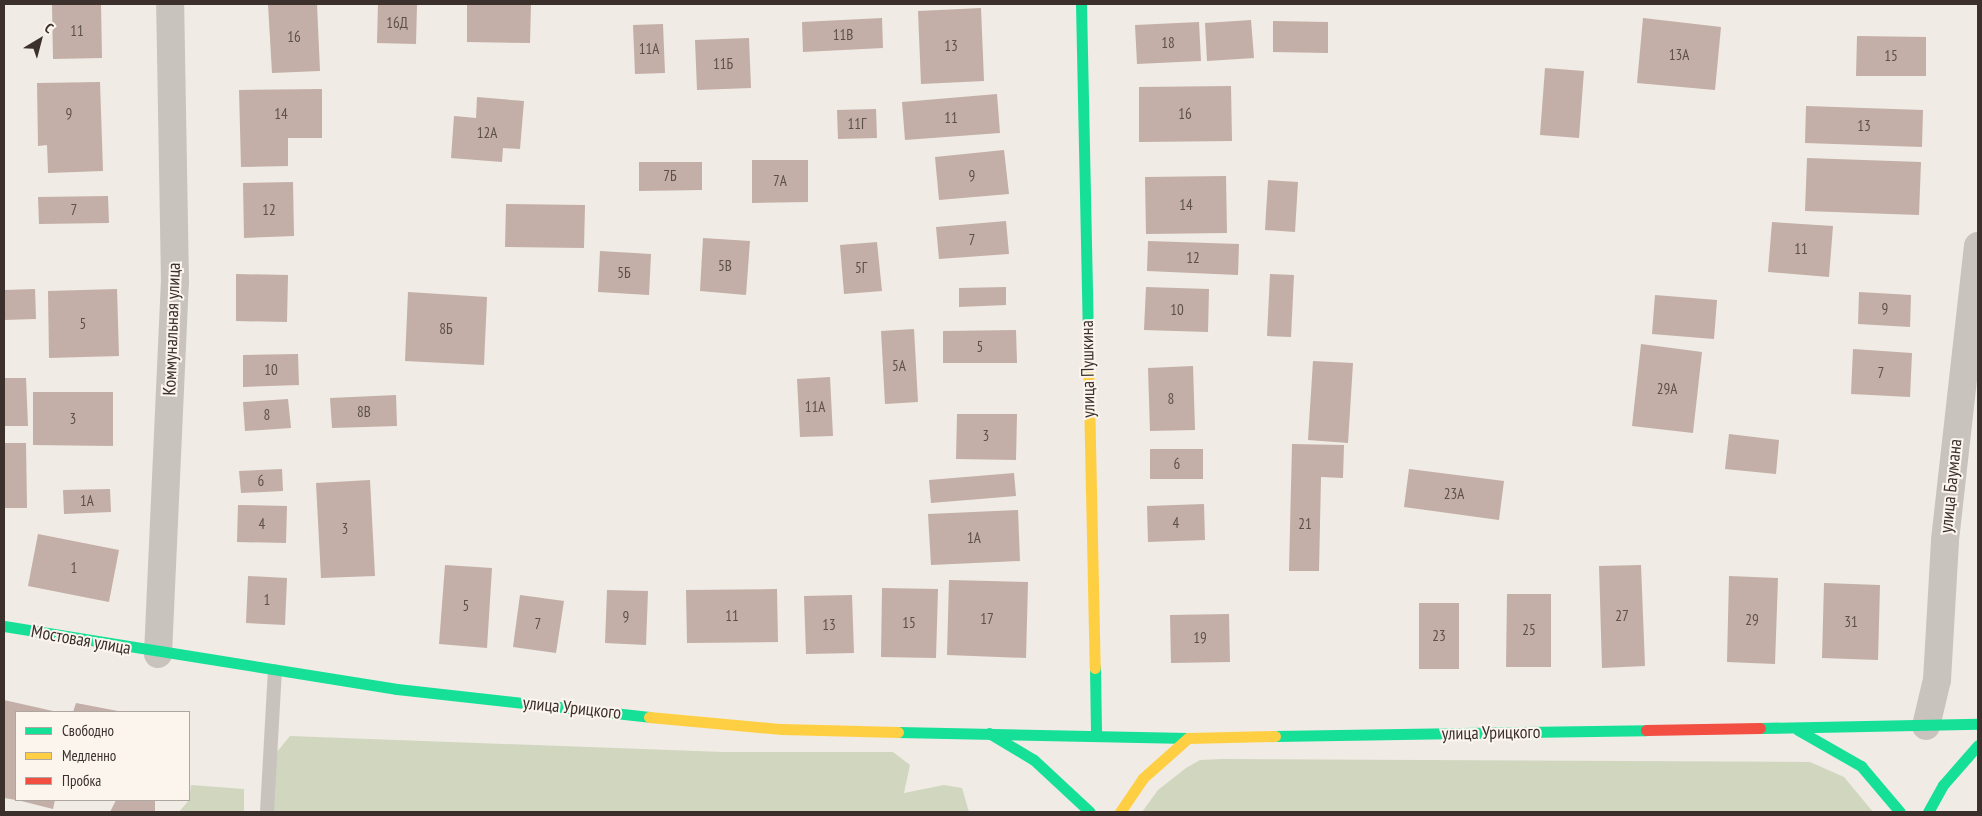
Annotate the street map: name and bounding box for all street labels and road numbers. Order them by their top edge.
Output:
street label: Коммунальная улица [159,262,185,396]
street label: улица Пушкина [1076,320,1100,418]
street label: улица Баумана [1935,438,1967,534]
street label: Мостовая улица [29,621,133,659]
street label: улица Урицкого [522,692,622,724]
street label: улица Урицкого [1441,721,1541,745]

